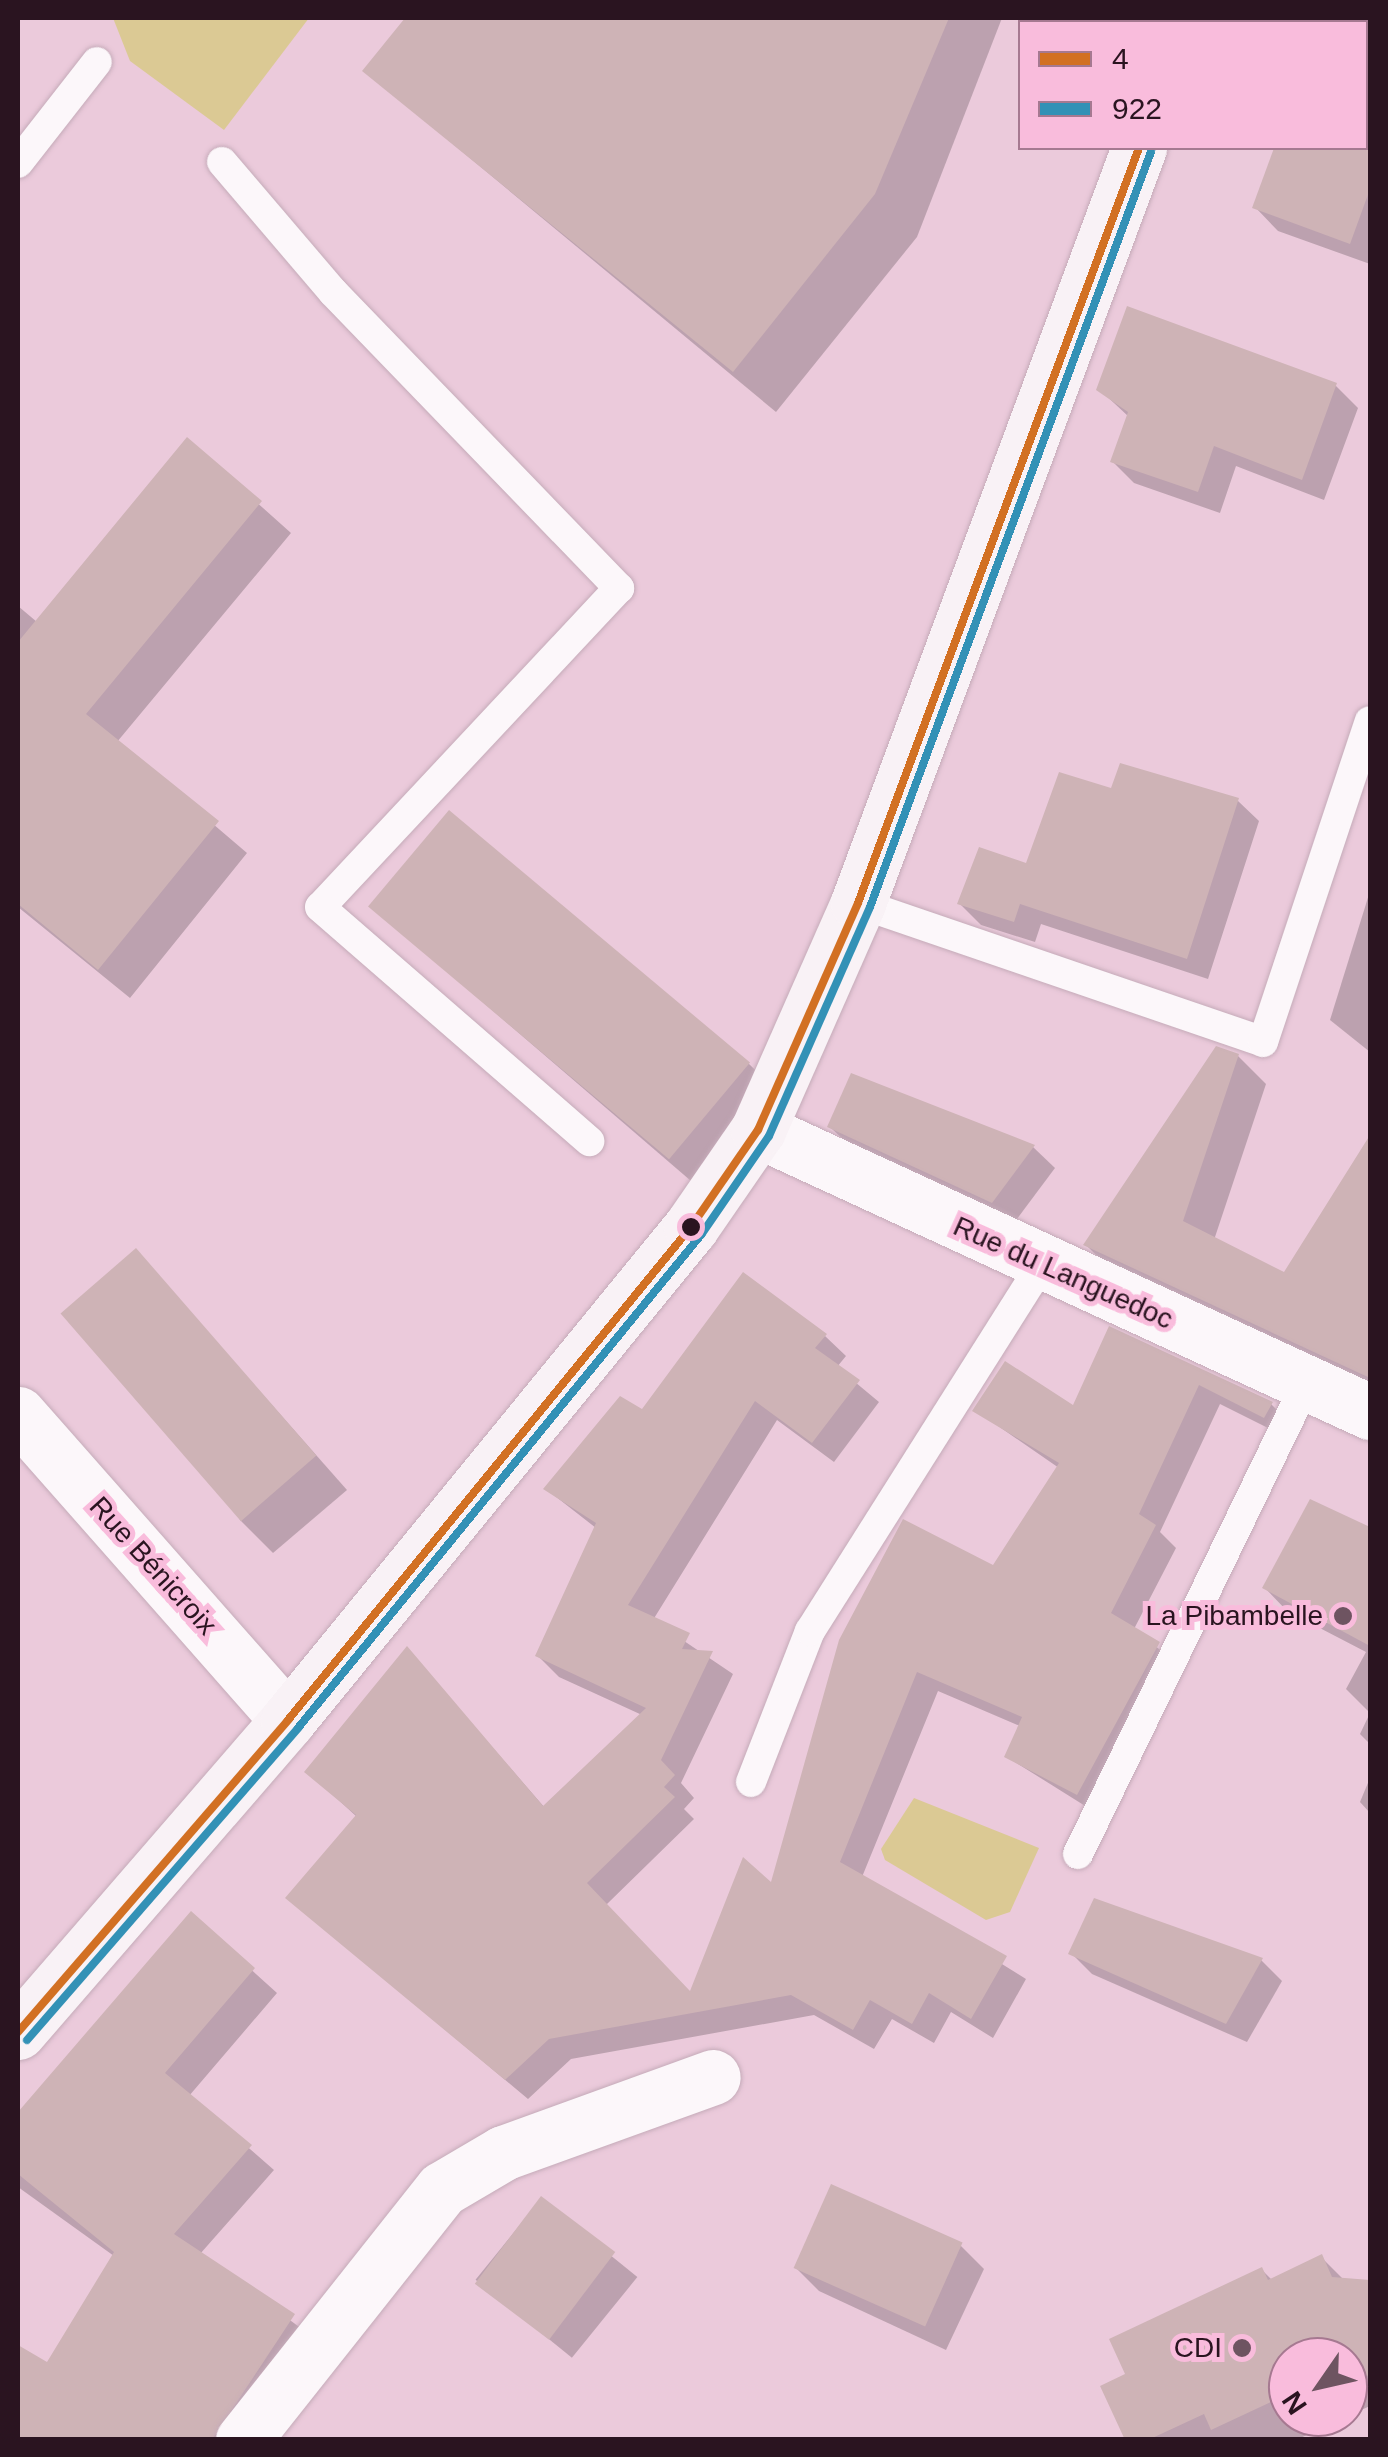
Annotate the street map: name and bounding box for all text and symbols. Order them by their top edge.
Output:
legend [1018,20,1368,150]
text: 4 [1112,42,1129,75]
text: 922 [1112,92,1162,125]
street label: Rue du Languedoc [948,1210,1178,1336]
unlabelled marker [681,1217,701,1237]
street label: Rue Bénicroix [82,1490,224,1642]
place label: La Pibambelle [1146,1599,1323,1633]
marker: La Pibambelle [1332,1605,1354,1627]
place label: CDI [1174,2331,1222,2365]
marker: CDI [1231,2337,1253,2359]
north arrow [1268,2337,1368,2437]
text: N [1276,2386,1313,2420]

